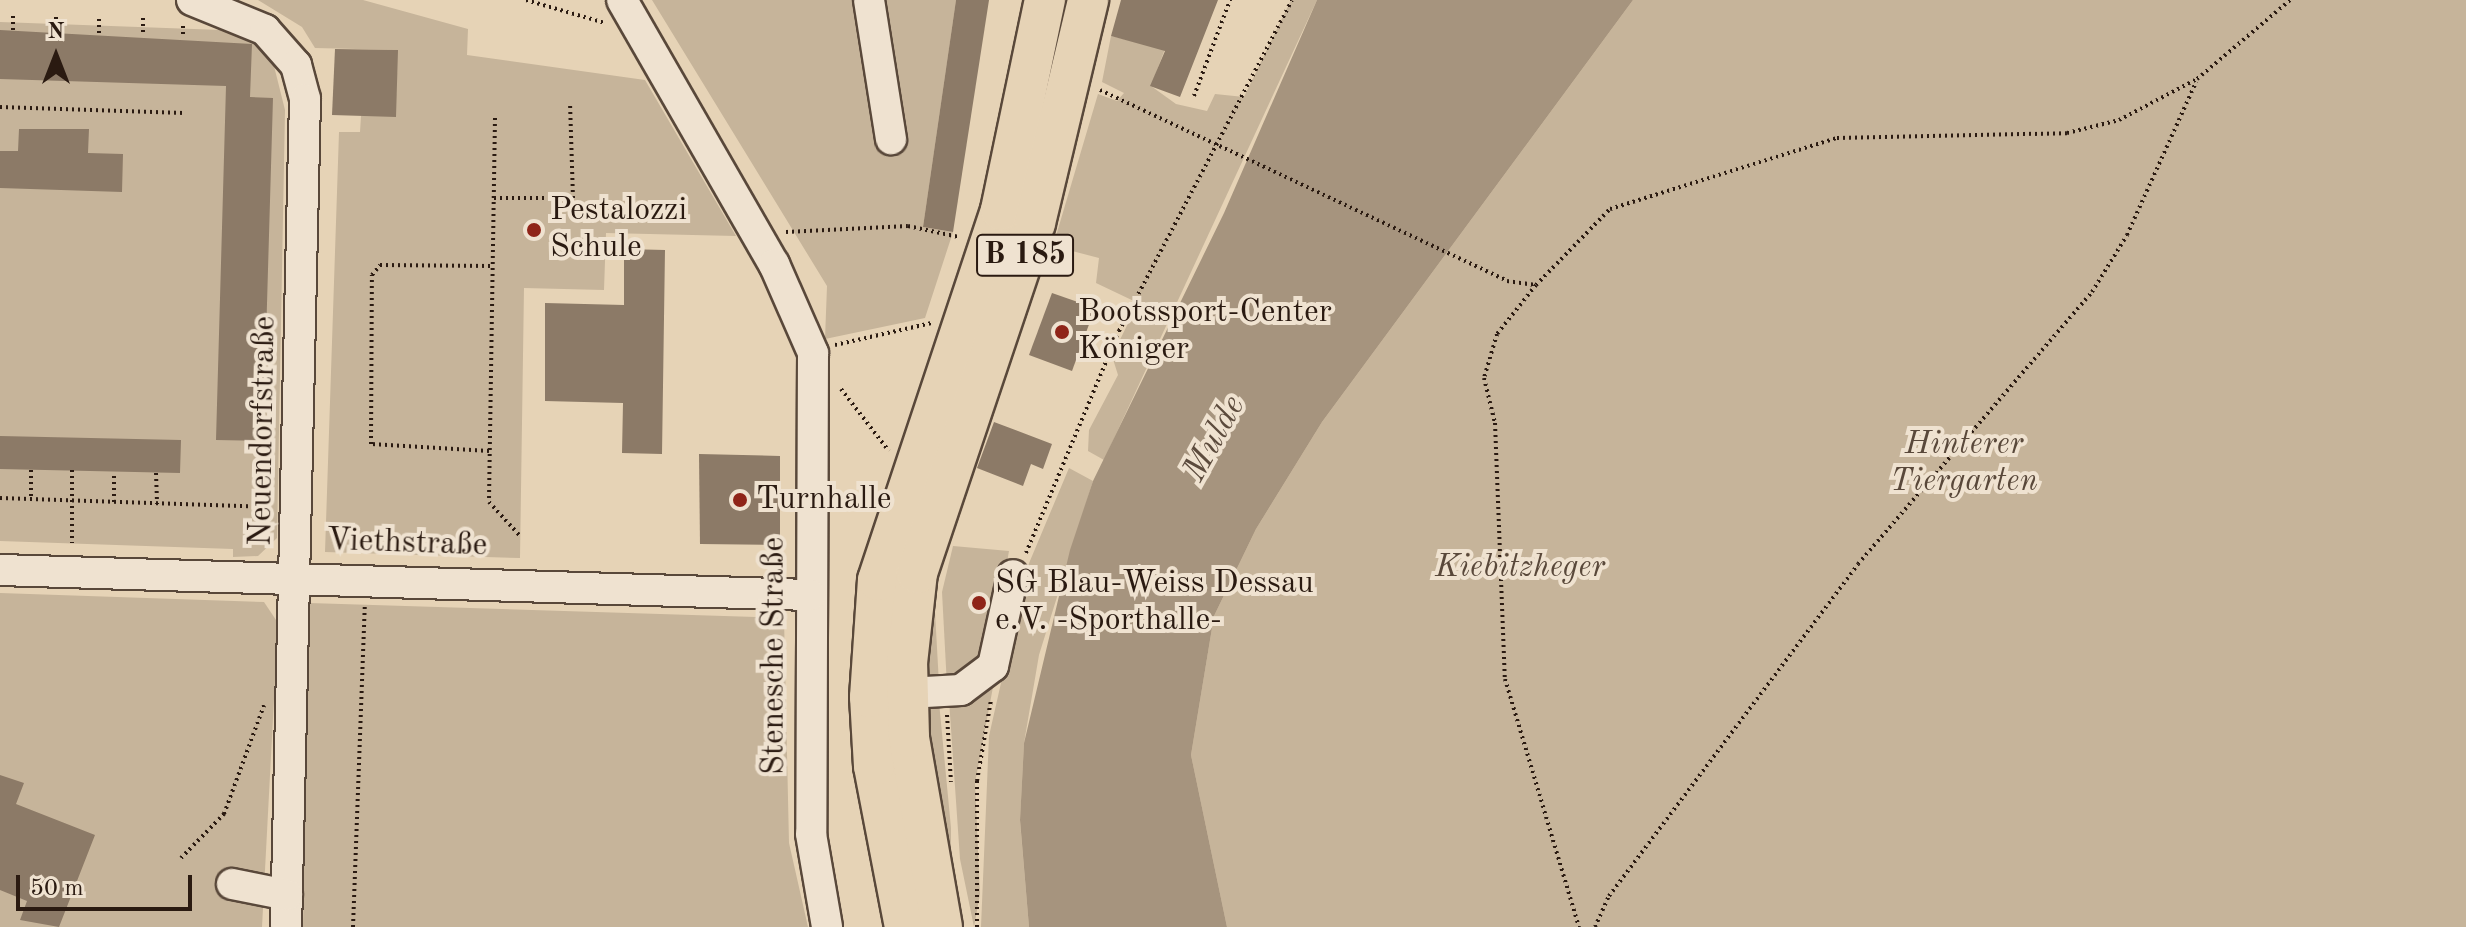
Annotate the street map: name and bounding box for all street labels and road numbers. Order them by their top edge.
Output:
road number: B 185 [975,229,1075,281]
street label: Neuendorfstraße [243,316,285,546]
street label: Viethstraße [326,522,488,566]
street label: Stenesche Straße [756,537,794,775]

